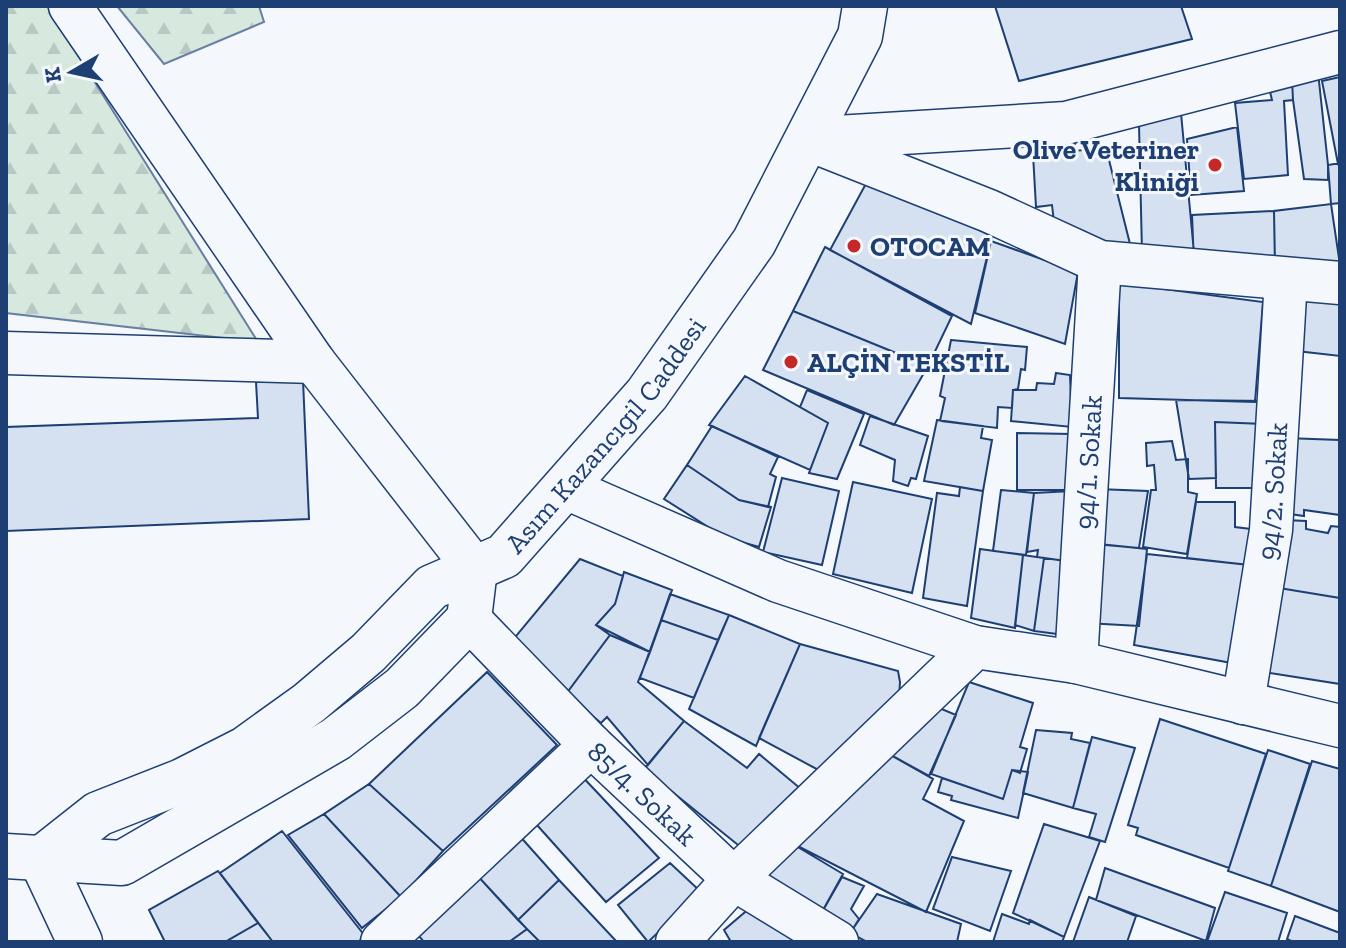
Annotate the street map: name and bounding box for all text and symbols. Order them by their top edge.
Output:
north arrow [32,32,112,112]
text: K [38,65,67,84]
place label: Olive Veteriner Kliniği [1013,133,1199,198]
marker: Olive Veteriner Kliniği [1206,156,1224,174]
place label: OTOCAM [870,230,991,263]
marker: OTOCAM [845,237,863,255]
street label: Asım Kazancıgil Caddesi [499,311,713,560]
place label: ALÇİN TEKSTİL [807,346,1010,379]
marker: ALÇİN TEKSTİL [782,353,800,371]
street label: 94/1. Sokak [1068,394,1109,531]
street label: 94/2. Sokak [1250,421,1294,562]
street label: 85/4. Sokak [581,735,704,853]

